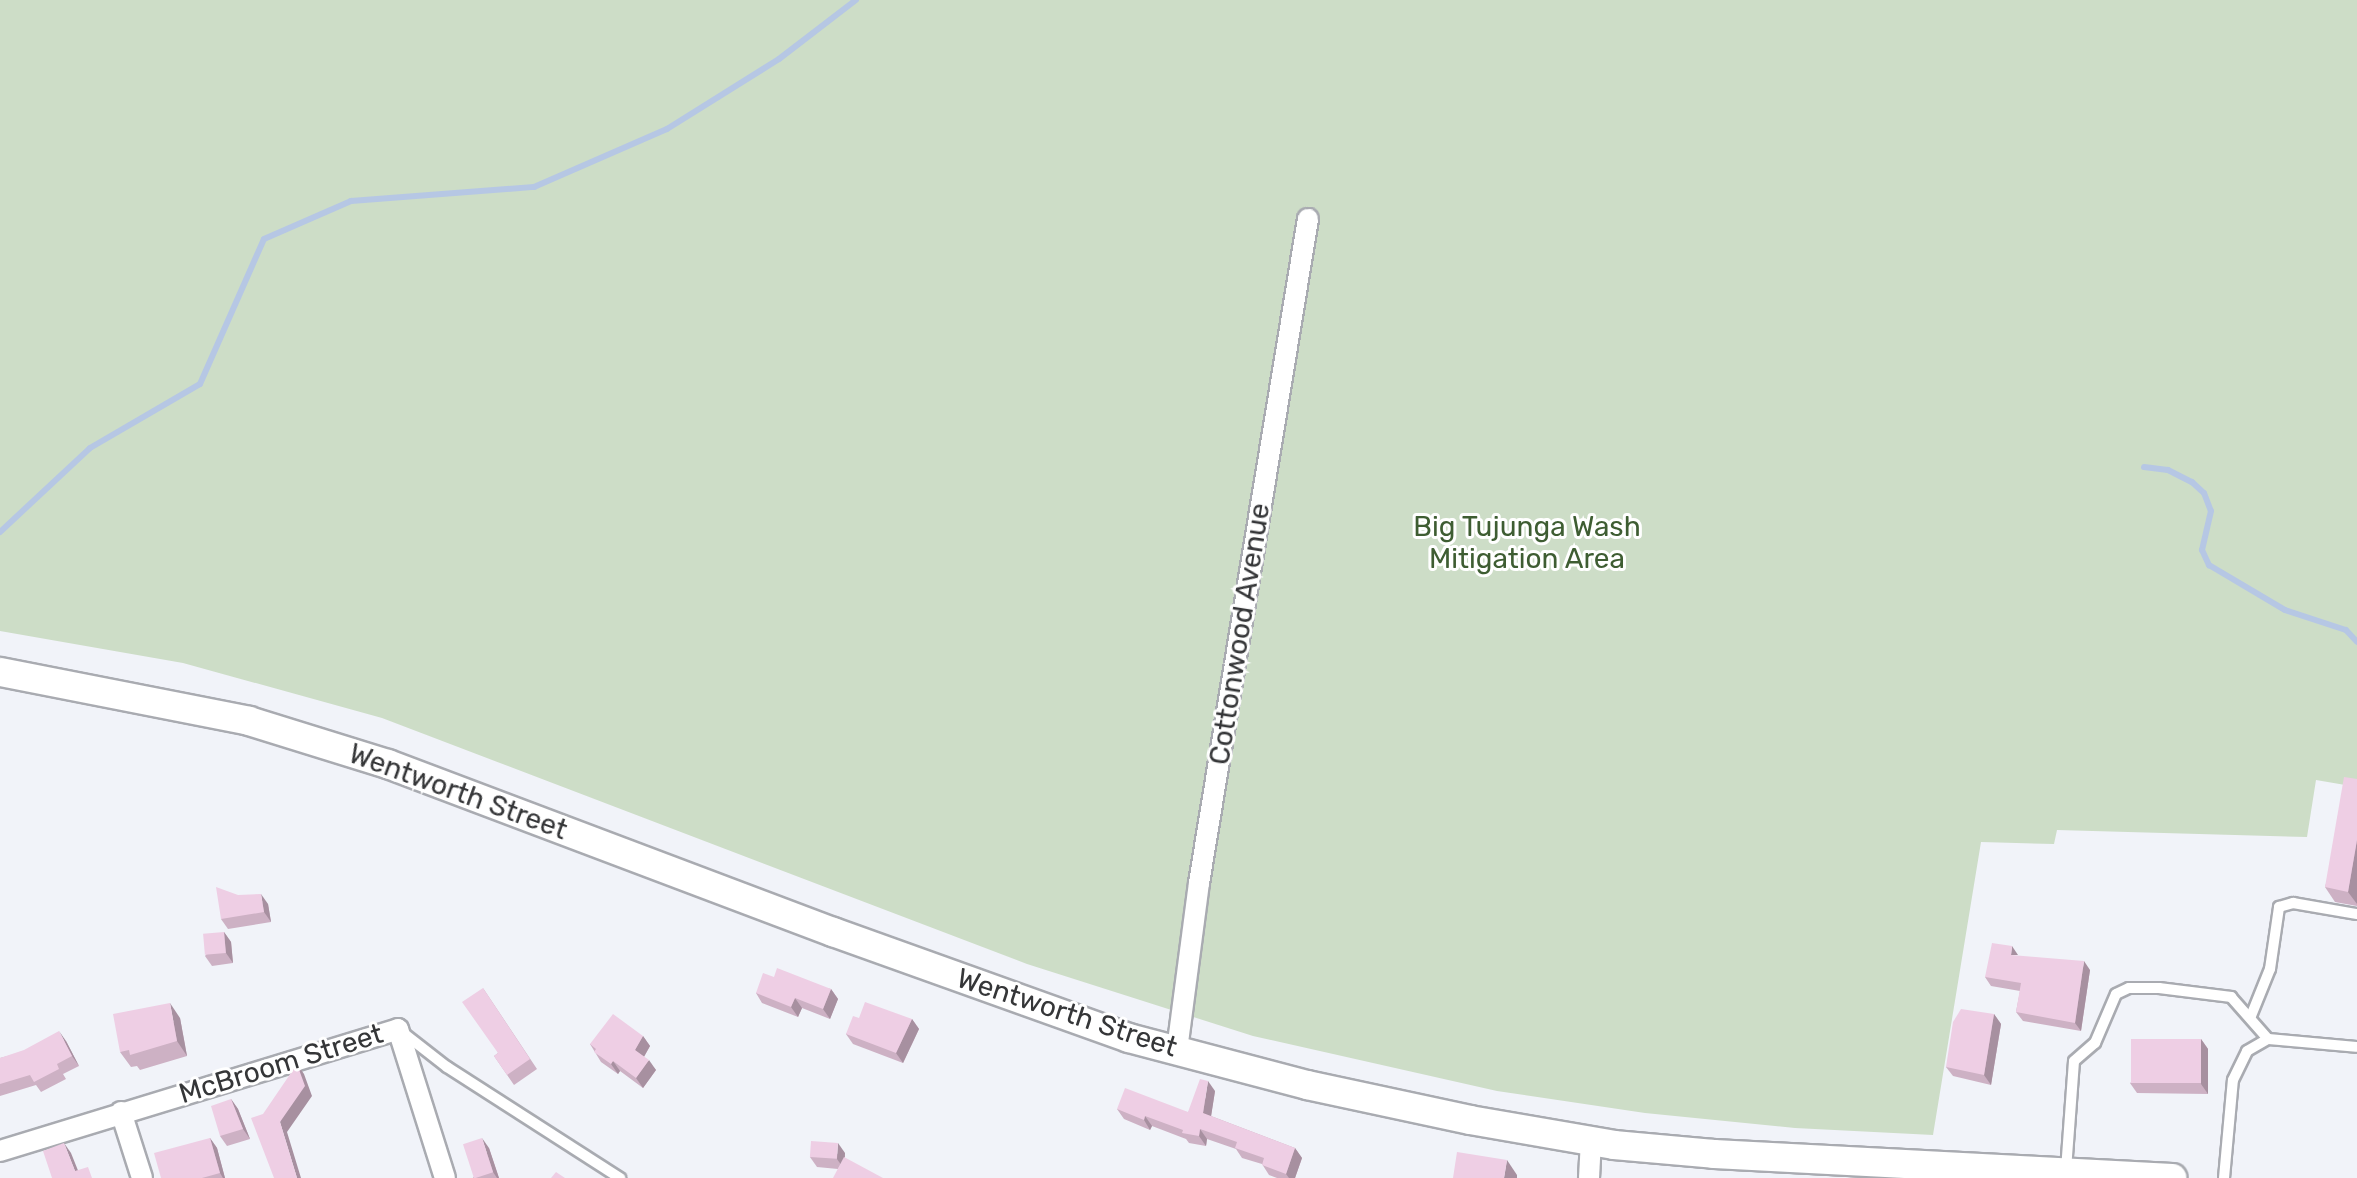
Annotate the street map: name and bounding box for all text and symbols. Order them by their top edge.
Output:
street label: Cottonwood Avenue [1203,500,1277,768]
park label: Big Tujunga Wash Mitigation Area [1413,510,1641,576]
street label: Wentworth Street [344,737,572,847]
street label: Wentworth Street [953,962,1181,1064]
street label: McBroom Street [175,1017,387,1111]

